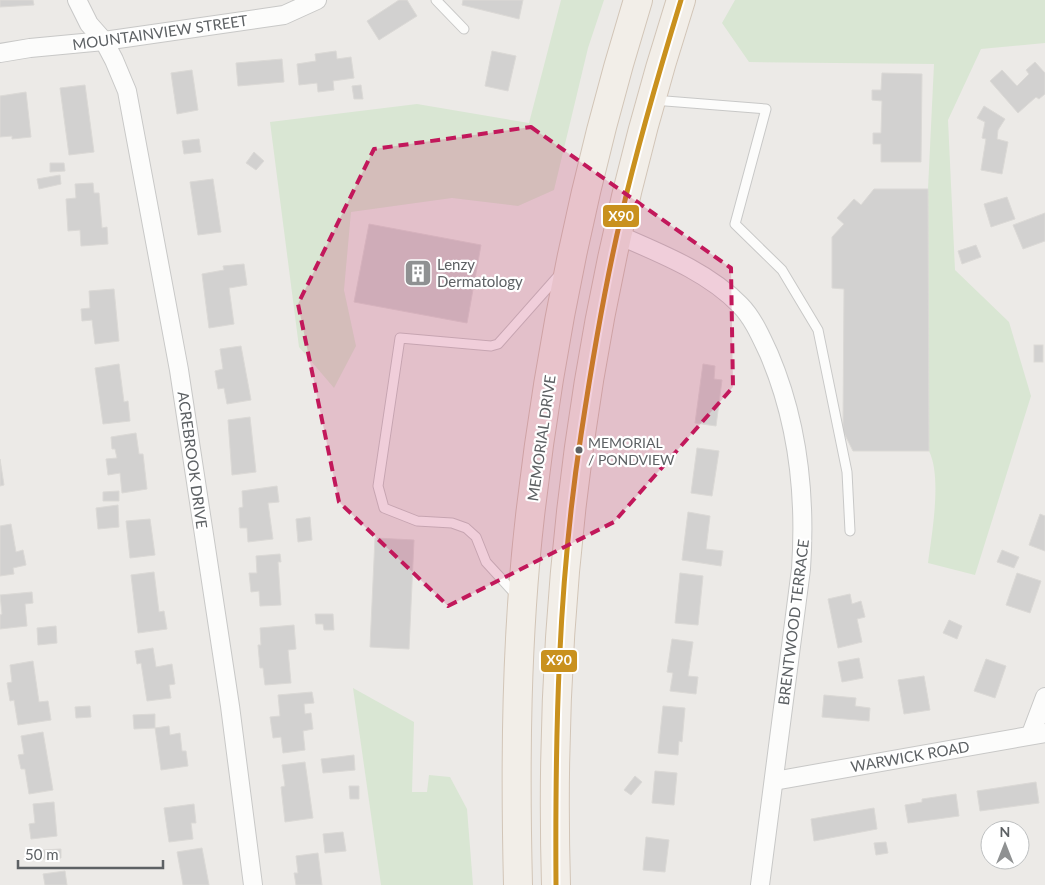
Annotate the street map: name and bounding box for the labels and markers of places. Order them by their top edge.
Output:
place label: Lenzy Dermatology [437,255,523,290]
building icon: Lenzy Dermatology [403,258,433,288]
place label: MEMORIAL / PONDVIEW [588,434,675,468]
marker: MEMORIAL / PONDVIEW [574,445,584,455]

